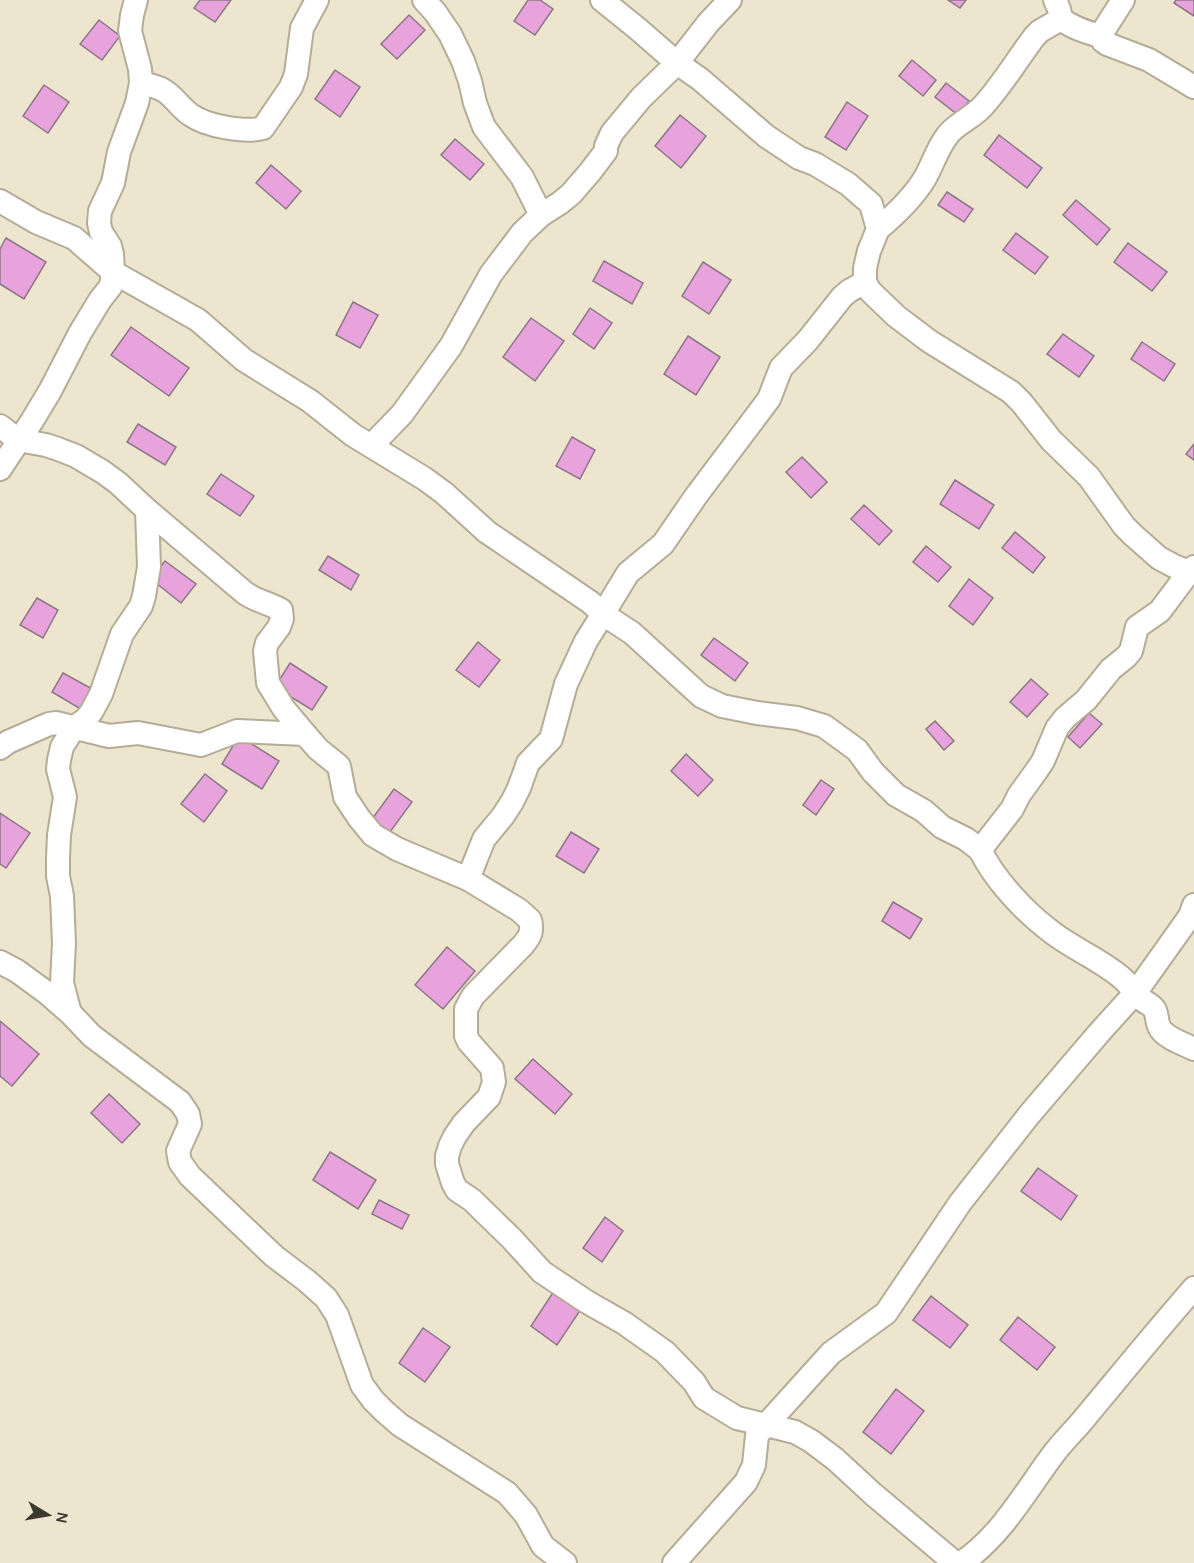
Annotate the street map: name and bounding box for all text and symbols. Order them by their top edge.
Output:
north arrow [18,1485,78,1545]
text: N [52,1510,73,1525]

